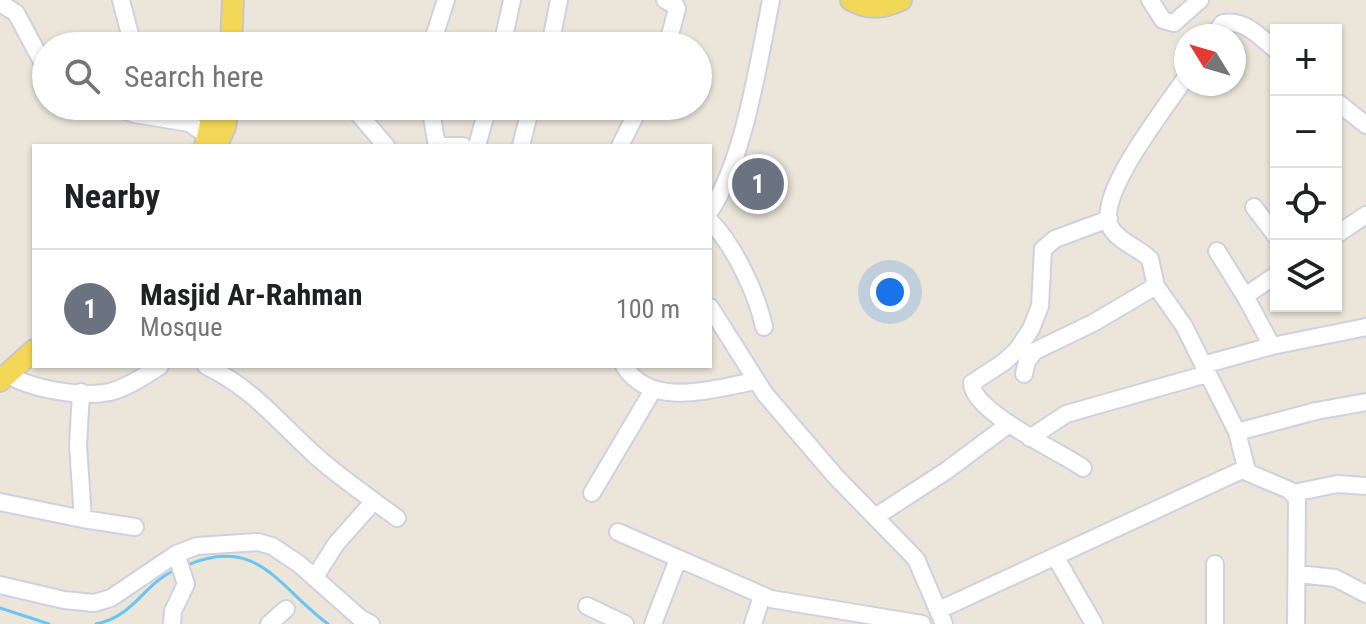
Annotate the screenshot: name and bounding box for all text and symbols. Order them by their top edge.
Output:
north arrow [1174,24,1246,96]
map controls [1270,24,1342,312]
button: + [1270,24,1342,96]
search box [32,32,712,120]
icon: search [60,54,104,98]
text: Search here [124,59,264,94]
button: − [1270,96,1342,168]
pin: 1 [732,154,784,214]
button: locate [1270,168,1342,240]
text: Nearby [64,176,160,216]
button: layers [1270,240,1342,312]
your location [870,272,910,312]
text: Masjid Ar-Rahman [140,277,363,312]
text: 1 [83,294,97,324]
text: 100 m [616,294,680,324]
text: Mosque [140,312,222,342]

